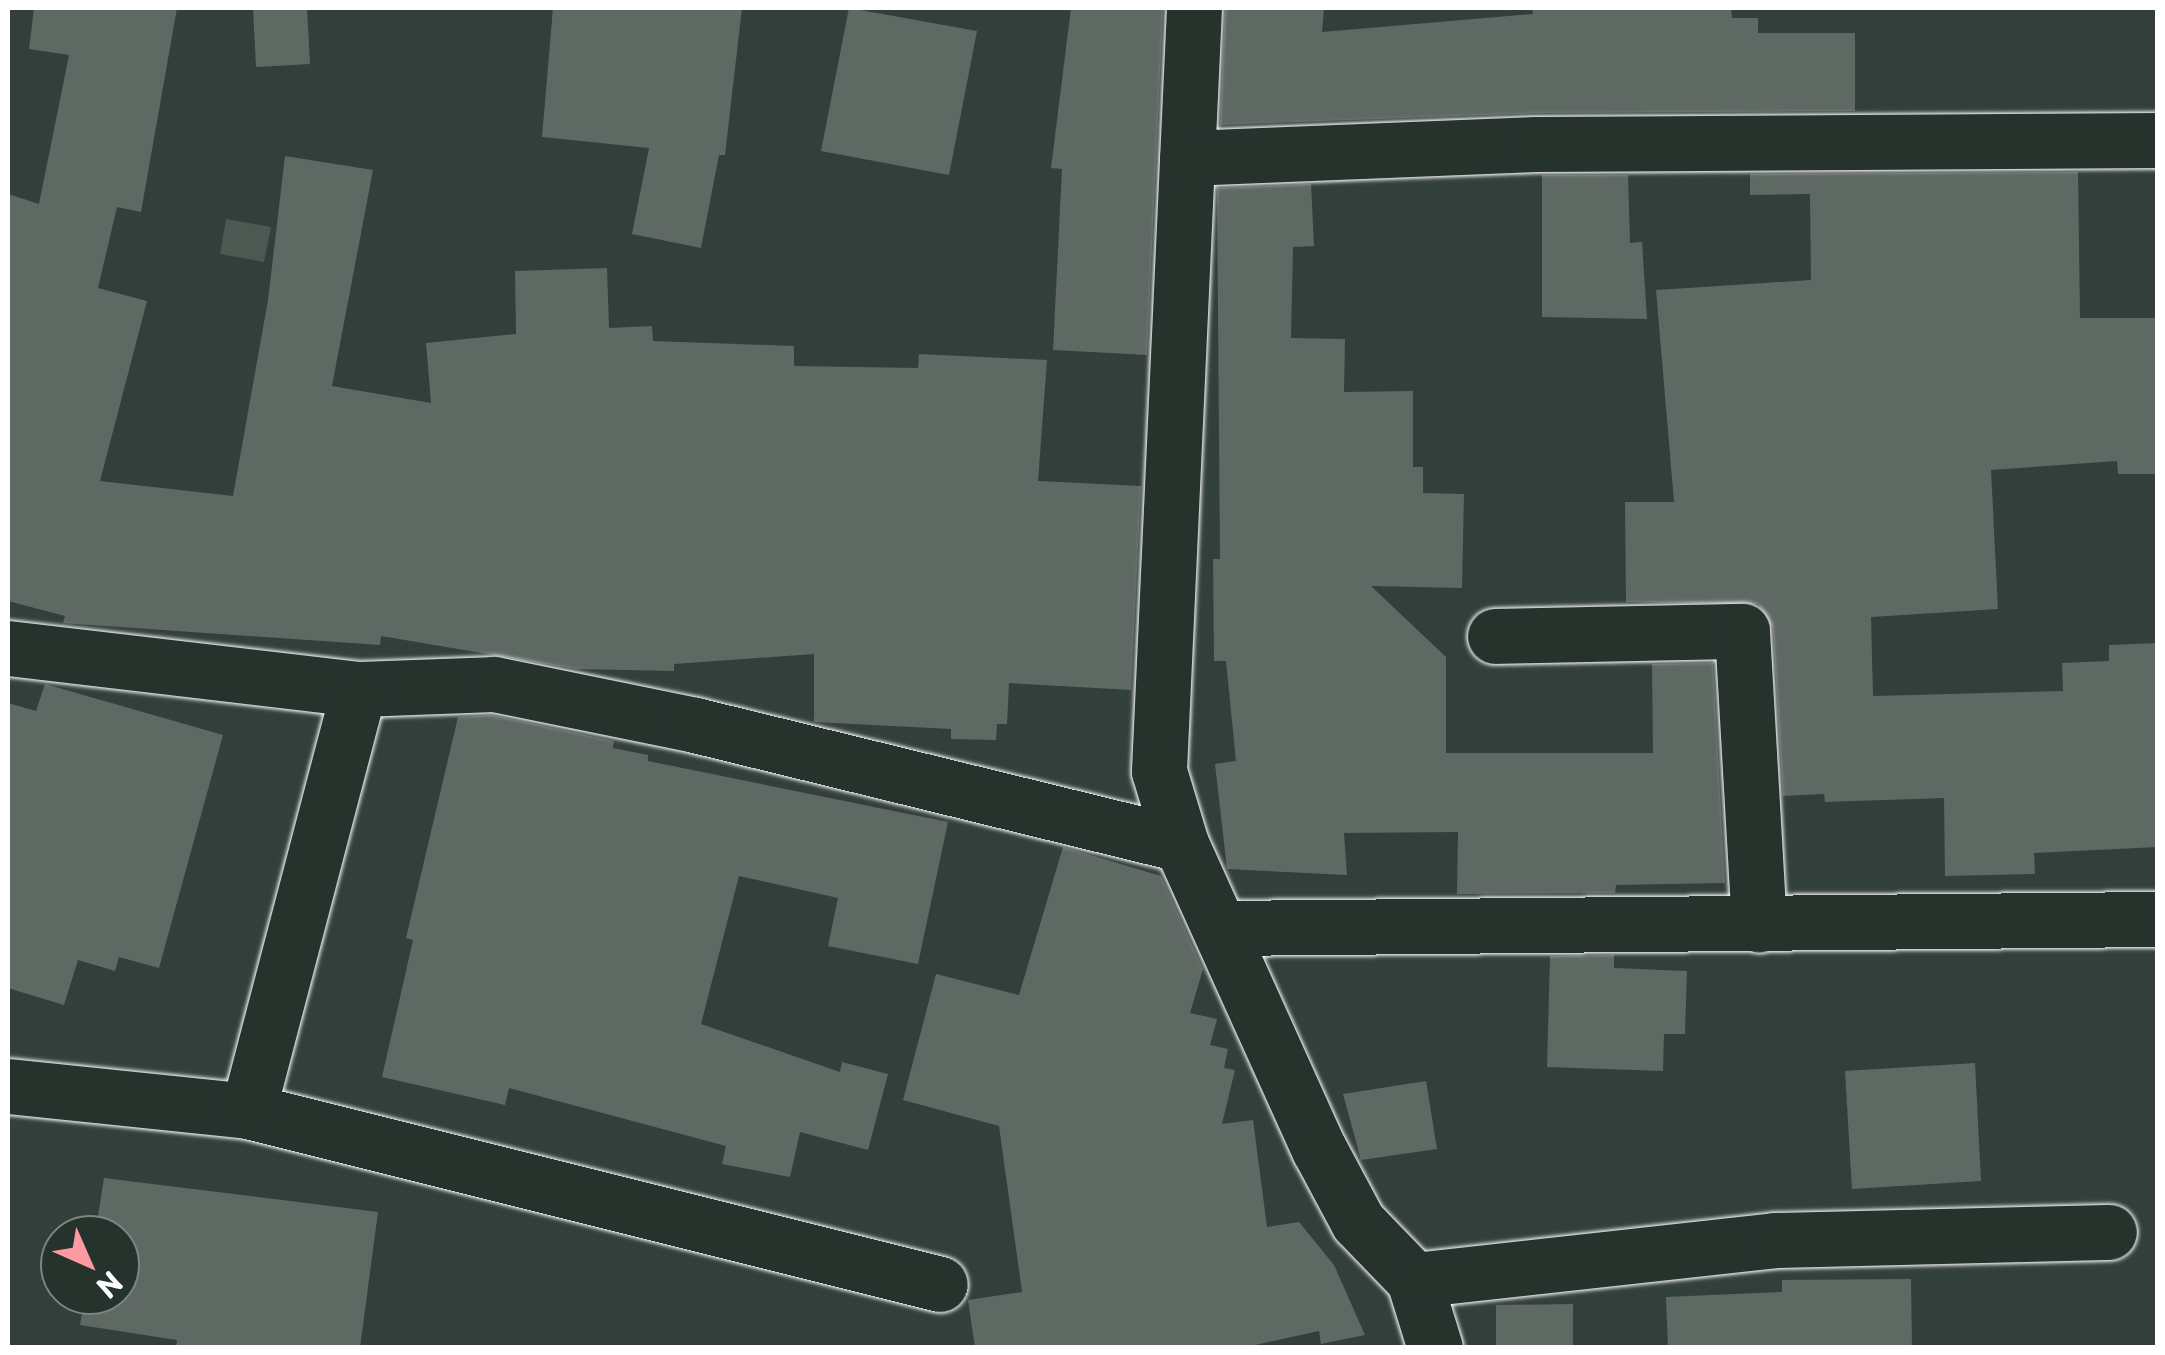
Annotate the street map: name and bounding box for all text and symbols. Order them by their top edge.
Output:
north arrow [40,1215,140,1315]
text: N [87,1262,133,1308]

